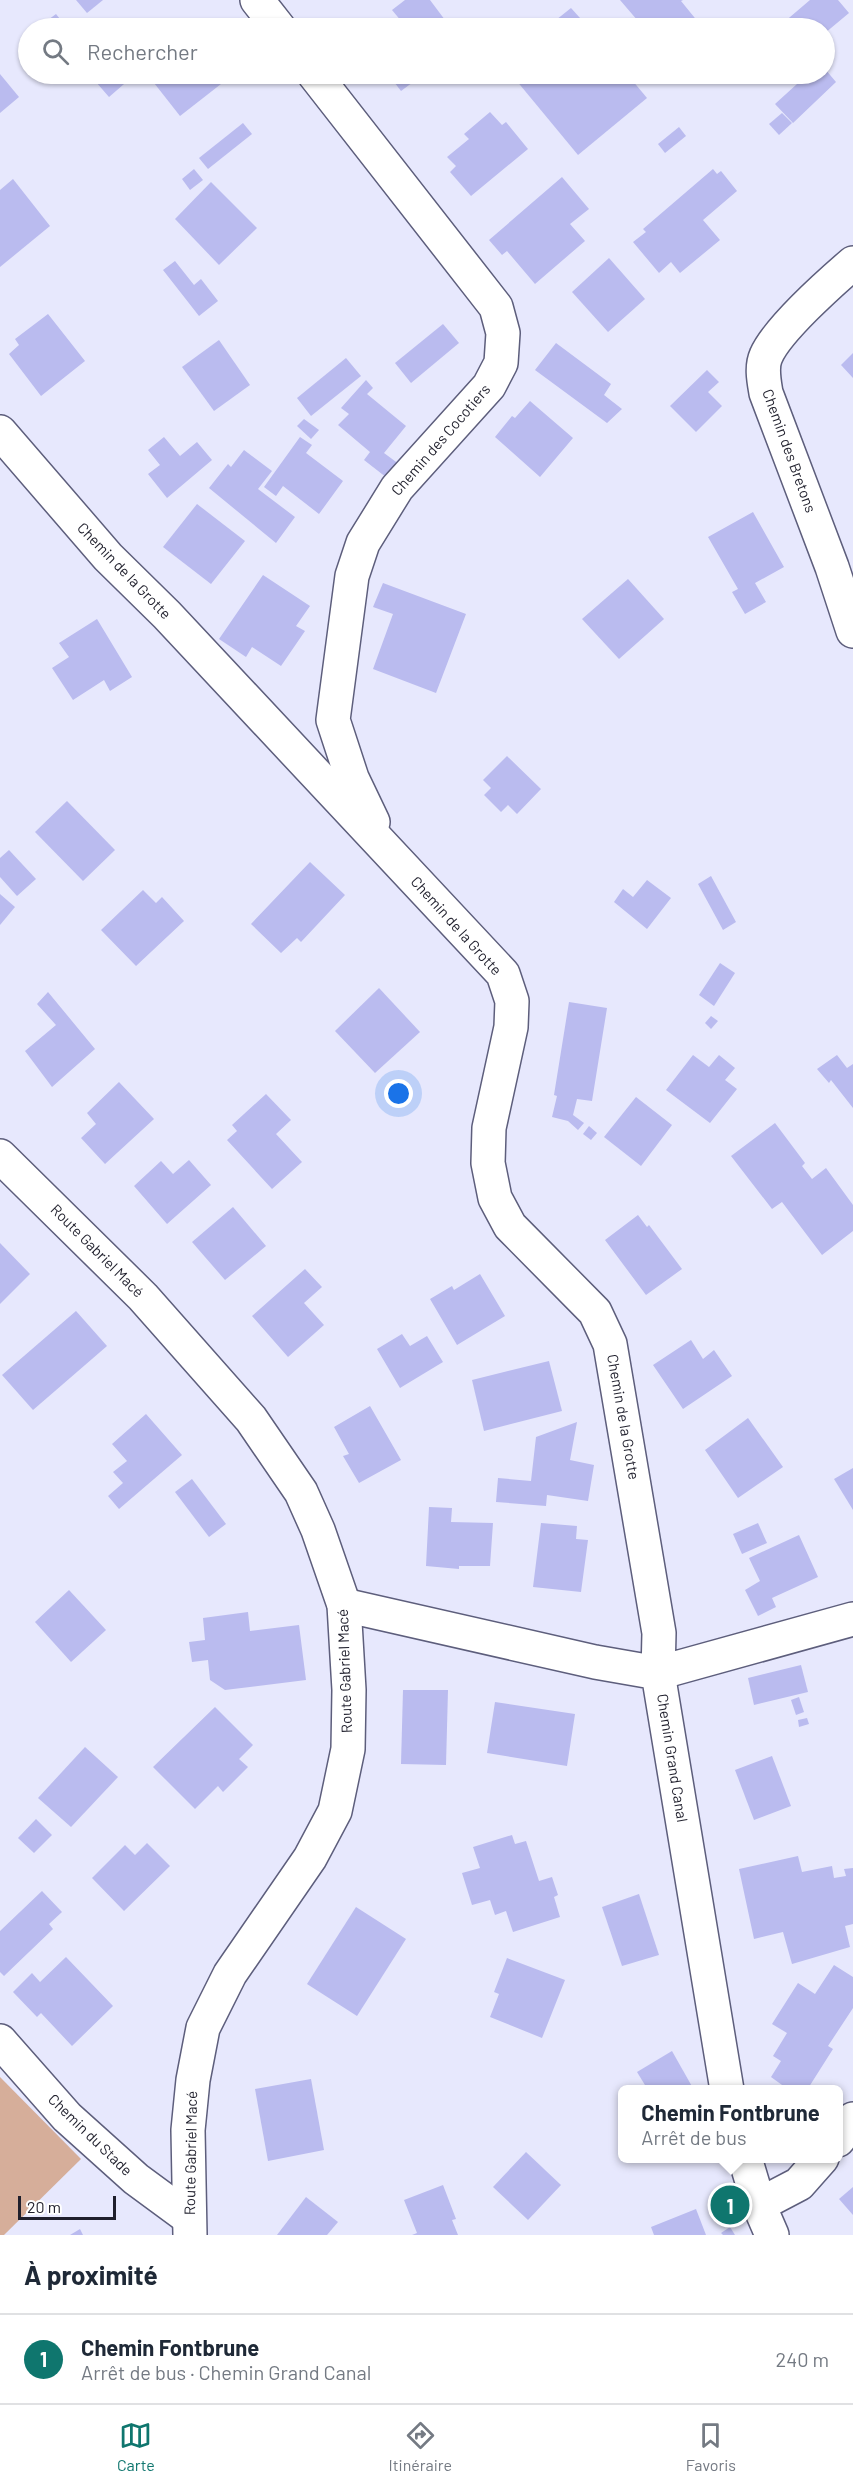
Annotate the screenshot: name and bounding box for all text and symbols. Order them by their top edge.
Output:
search box [18,18,835,84]
icon: search [39,35,72,68]
text: Rechercher [87,38,198,64]
street label: Chemin des Cocotiers [387,380,494,499]
street label: Chemin des Bretons [759,386,821,515]
street label: Chemin de la Grotte [74,518,175,622]
street label: Chemin de la Grotte [408,872,506,979]
your location [384,1079,413,1108]
street label: Route Gabriel Macé [47,1200,148,1301]
street label: Chemin de la Grotte [604,1353,644,1481]
street label: Route Gabriel Macé [333,1609,355,1734]
street label: Chemin Grand Canal [654,1692,692,1823]
popup [618,2085,843,2163]
street label: Chemin du Stade [45,2090,136,2179]
street label: Route Gabriel Macé [180,2091,200,2215]
text: Chemin Fontbrune [641,2099,820,2125]
text: Arrêt de bus [641,2125,747,2149]
pin: 1 [710,2182,750,2228]
scale bar [18,2193,116,2220]
text: 20 m [27,2197,61,2216]
text: À proximité [24,2259,158,2290]
text: Chemin Fontbrune [81,2334,259,2360]
text: 1 [40,2347,47,2371]
text: 240 m [775,2347,829,2371]
text: Arrêt de bus · Chemin Grand Canal [81,2360,371,2384]
tab: Carte [117,2419,155,2474]
tab: Itinéraire [389,2419,452,2474]
tab: Favoris [686,2419,736,2474]

